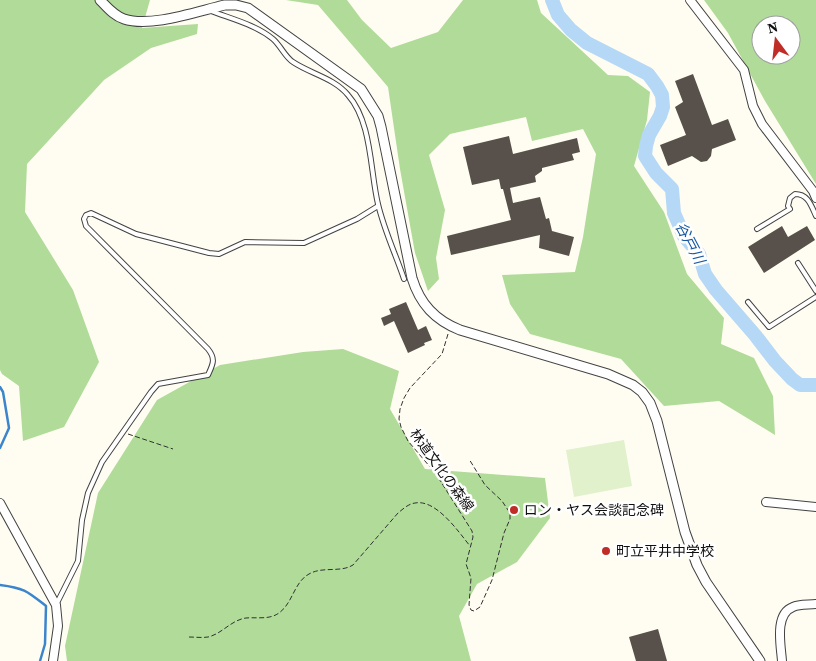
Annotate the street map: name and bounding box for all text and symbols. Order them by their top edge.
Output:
north arrow [751,15,801,65]
text: N [765,16,780,38]
water label: 谷戸川 [671,218,711,269]
street label: 林道文化の森線 [405,424,479,516]
place label: ロン・ヤス会談記念碑 [524,500,664,520]
marker: ロン・ヤス会談記念碑 [508,504,520,516]
place label: 町立平井中学校 [616,541,714,561]
marker: 町立平井中学校 [600,545,612,557]

